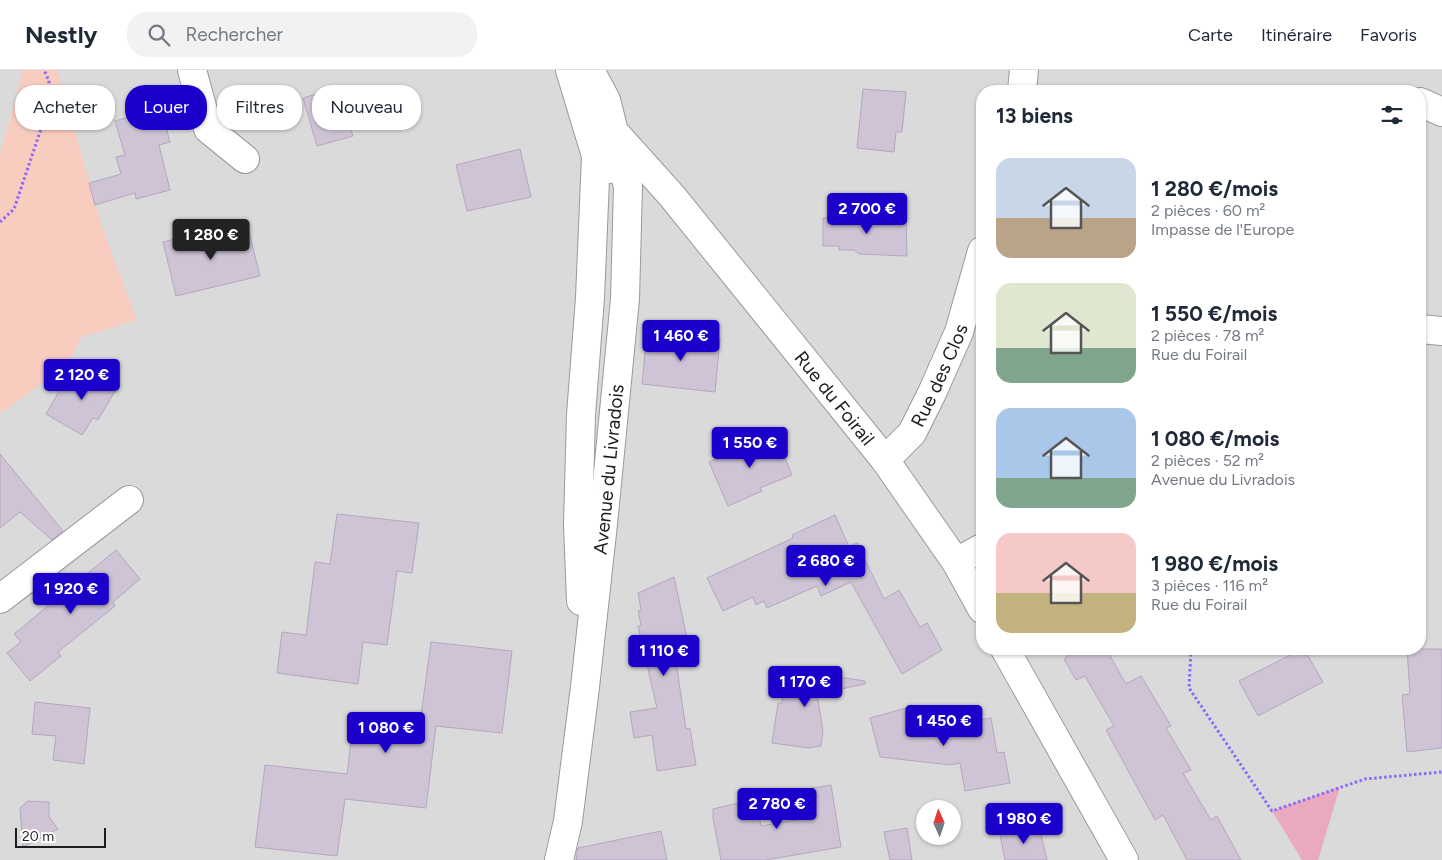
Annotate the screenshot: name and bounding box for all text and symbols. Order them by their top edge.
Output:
search box [127,12,477,57]
text: Nestly [25,20,97,49]
icon: search [145,21,173,49]
text: Rechercher [185,23,283,46]
text: Carte [1188,24,1233,46]
text: Itinéraire [1261,24,1332,46]
text: Favoris [1360,24,1417,46]
chip: Acheter [15,85,115,130]
chip: Louer [125,85,207,130]
chip: Filtres [217,85,302,130]
chip: Nouveau [312,85,421,130]
icon: filters [1378,101,1406,129]
text: 13 biens [996,103,1073,128]
text: 1 280 €/mois [1151,176,1278,201]
icon: home [1036,178,1096,238]
pin: 2 700 € [821,192,913,235]
text: 2 700 € [838,199,896,218]
text: 2 pièces · 60 m² [1151,201,1265,220]
pin: 1 280 € [165,218,257,261]
text: Impasse de l'Europe [1151,220,1294,239]
text: 1 280 € [184,225,238,244]
text: 1 550 €/mois [1151,301,1277,326]
icon: home [1036,303,1096,363]
pin: 1 460 € [635,320,727,362]
street label: Rue des Clos [906,322,973,431]
text: 1 460 € [653,326,709,345]
text: 2 pièces · 78 m² [1151,326,1264,345]
text: Rue du Foirail [1151,345,1247,364]
street label: Rue du Foirail [790,346,879,450]
pin: 2 120 € [36,358,128,401]
text: 2 120 € [55,365,109,384]
street label: Avenue du Livradois [589,383,629,556]
pin: 1 550 € [704,426,796,469]
text: 1 080 €/mois [1151,426,1279,451]
icon: home [1036,428,1096,488]
text: 1 550 € [723,433,777,452]
text: 2 pièces · 52 m² [1151,451,1264,470]
text: Avenue du Livradois [1151,470,1295,489]
pin: 2 680 € [780,544,872,587]
text: 2 680 € [797,551,855,570]
text: 1 980 €/mois [1151,551,1278,576]
icon: home [1036,553,1096,613]
pin: 1 920 € [25,572,117,615]
text: 3 pièces · 116 m² [1151,576,1268,595]
text: 1 920 € [44,579,98,598]
text: Rue du Foirail [1151,595,1247,614]
pin: 1 110 € [618,634,710,677]
text: 1 110 € [639,641,689,660]
pin: 1 170 € [759,666,851,708]
text: 1 170 € [779,672,831,691]
pin: 1 450 € [898,704,990,747]
text: 1 450 € [916,711,972,730]
pin: 1 080 € [340,712,432,754]
text: 1 080 € [358,718,414,737]
pin: 2 780 € [731,788,823,830]
text: 2 780 € [748,794,806,813]
north arrow [916,800,961,845]
map controls [916,800,961,845]
pin: 1 980 € [978,802,1070,845]
text: 1 980 € [997,809,1051,828]
scale bar [15,825,106,848]
text: 20 m [22,828,54,845]

